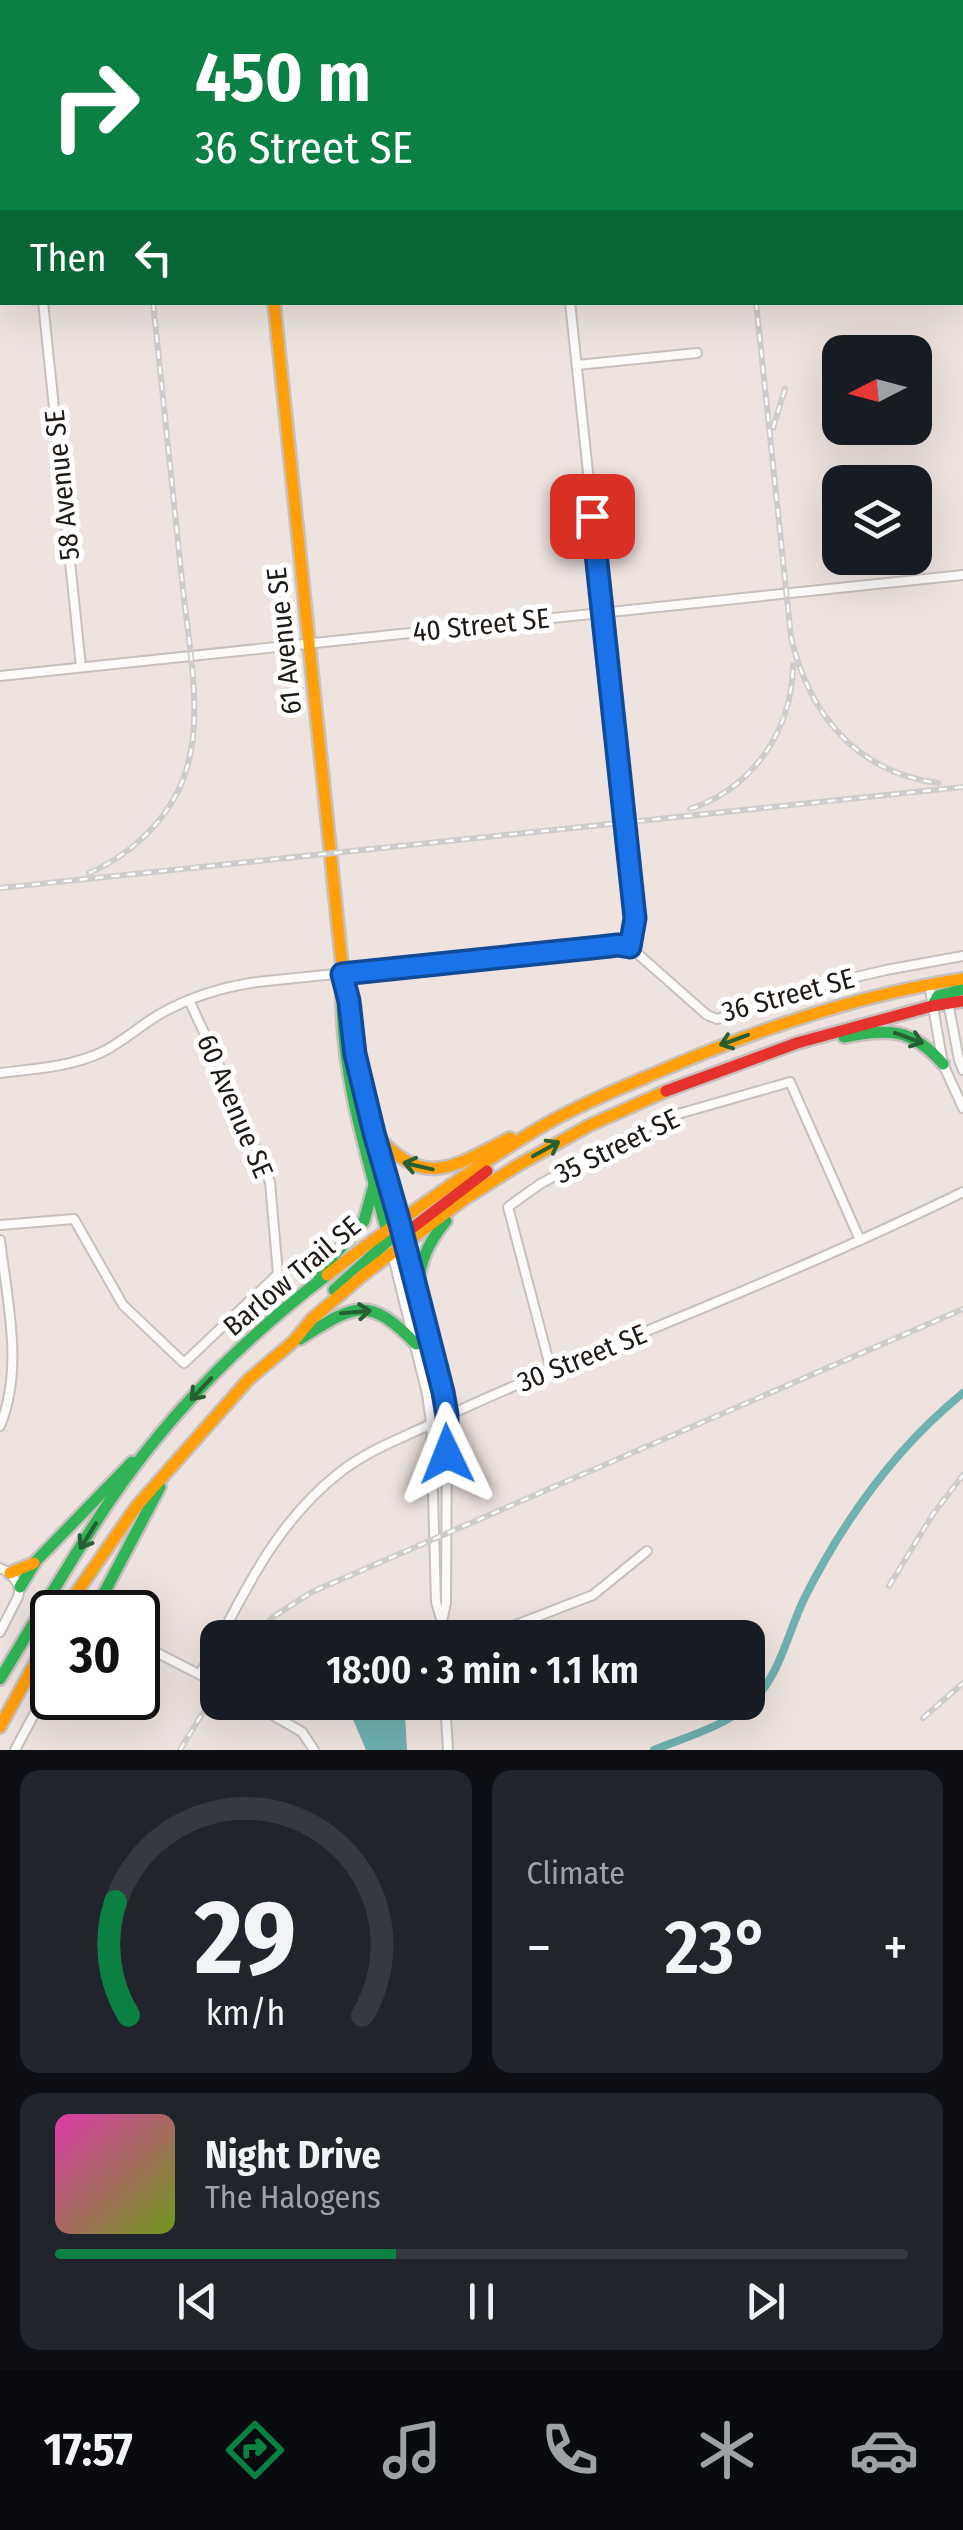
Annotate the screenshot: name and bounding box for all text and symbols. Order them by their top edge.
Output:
text: 450 m [195,36,371,120]
icon: right [30,40,160,170]
text: 36 Street SE [195,121,413,175]
icon: left [126,230,181,285]
text: Then [30,235,106,281]
north arrow [822,335,932,445]
map controls [822,335,932,575]
street label: 58 Avenue SE [38,408,86,562]
button: layers [822,465,932,575]
pin [550,474,635,559]
icon: arrive [565,489,620,544]
street label: 61 Avenue SE [260,566,308,716]
street label: 40 Street SE [411,601,551,649]
street label: 36 Street SE [718,962,858,1028]
street label: 60 Avenue SE [190,1029,280,1183]
one-way arrow [893,1030,925,1048]
one-way arrow [720,1032,751,1050]
street label: 35 Street SE [549,1102,685,1190]
one-way arrow [531,1139,561,1159]
one-way arrow [402,1156,434,1174]
street label: Barlow Trail SE [217,1209,367,1343]
one-way arrow [340,1302,372,1321]
street label: 30 Street SE [513,1317,651,1399]
one-way arrow [190,1376,213,1401]
position arrow [395,1402,499,1506]
one-way arrow [78,1521,98,1550]
speed limit sign: 30 [30,1590,160,1720]
text: 18:00 · 3 min · 1.1 km [326,1647,639,1693]
text: Climate [527,1854,625,1892]
text: 29 [194,1876,296,2001]
text: 23° [665,1903,769,1993]
text: − [527,1915,551,1981]
text: + [883,1915,908,1981]
text: km/h [206,1992,286,2034]
text: Night Drive [205,2132,381,2178]
text: The Halogens [205,2178,381,2216]
icon: previous [170,2274,225,2329]
icon: pause [454,2274,509,2329]
icon: next [738,2274,793,2329]
icon: directions [220,2415,290,2485]
icon: music [377,2415,447,2485]
icon: phone [535,2415,605,2485]
icon: climate [692,2415,762,2485]
icon: car [849,2415,919,2485]
text: 17:57 [44,2423,133,2477]

